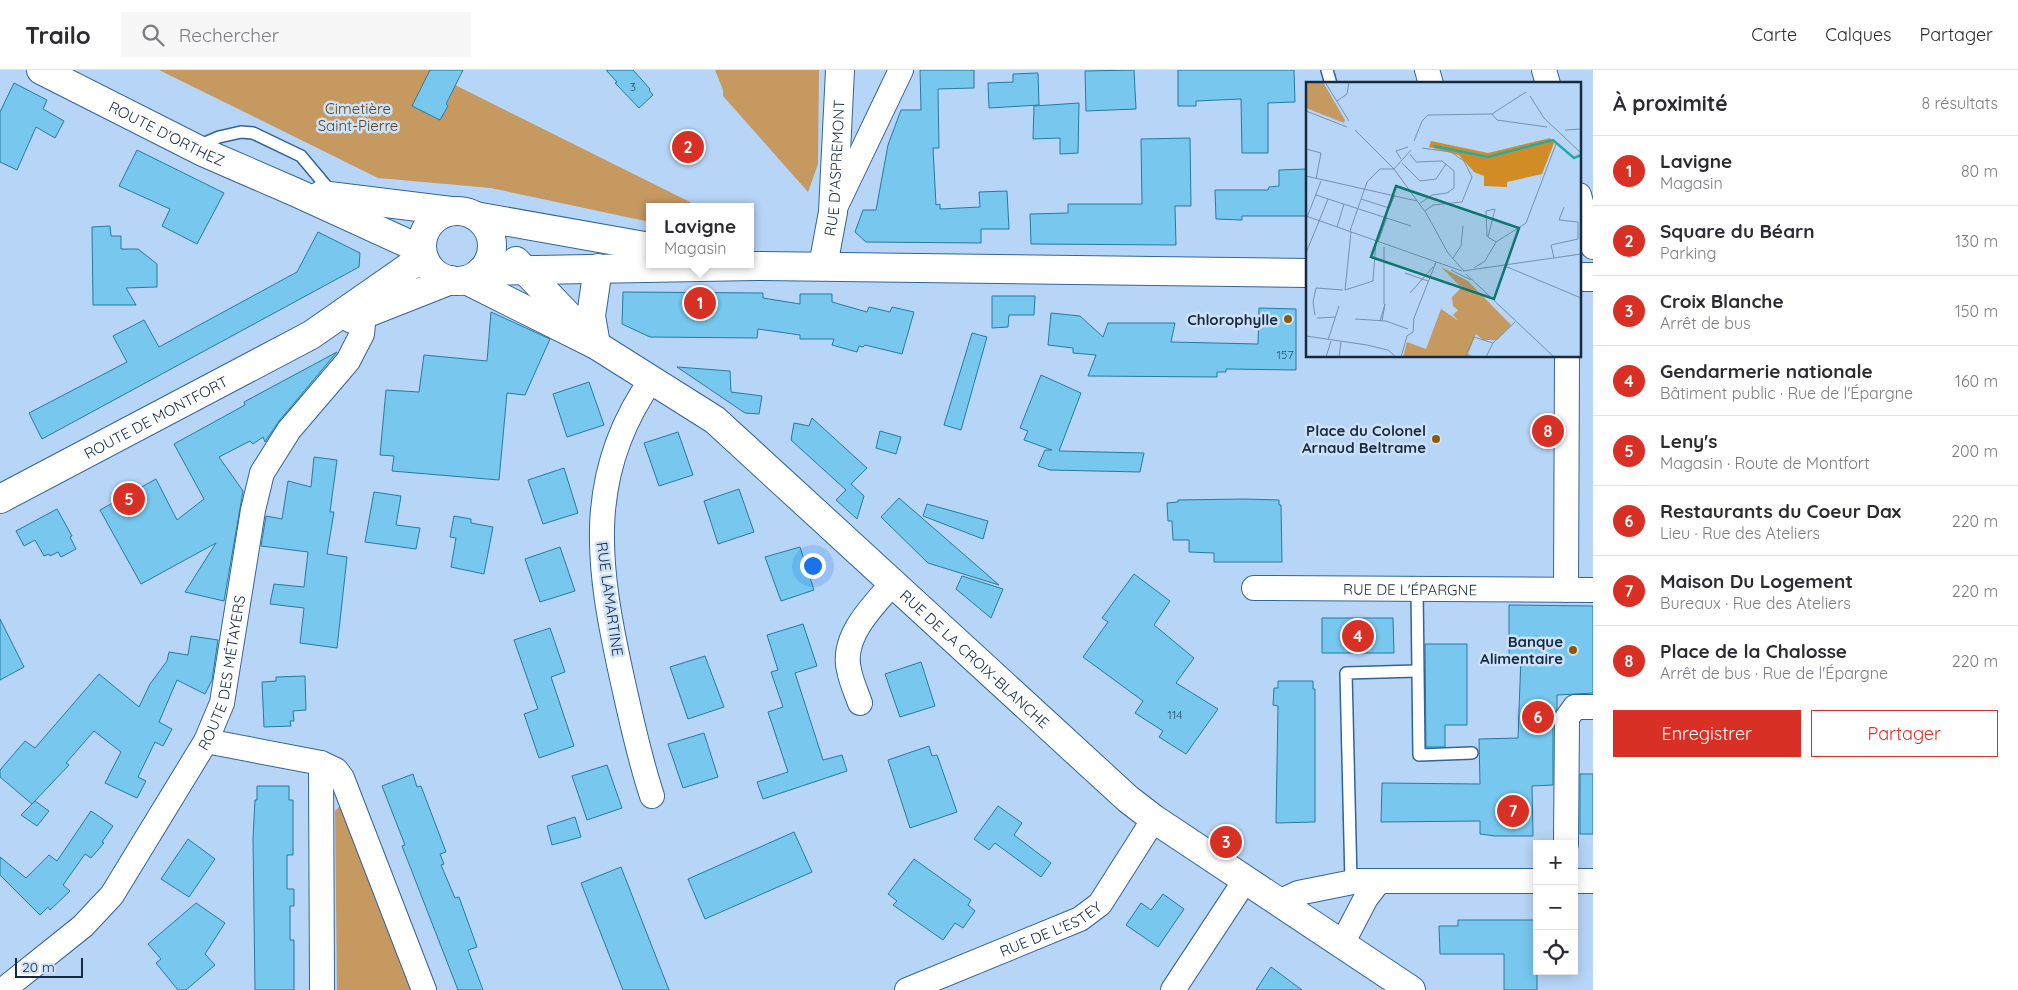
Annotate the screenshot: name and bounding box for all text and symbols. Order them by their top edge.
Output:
search box [121,12,471,57]
text: Trailo [25,20,91,50]
icon: search [139,21,167,49]
text: Rechercher [179,23,279,47]
text: Carte [1751,23,1797,46]
text: Calques [1825,23,1892,46]
text: Partager [1920,23,1993,46]
house number: 3 [630,79,636,94]
inset map [1306,82,1580,358]
text: À proximité [1613,90,1728,116]
text: 8 résultats [1922,93,1998,113]
street label: ROUTE D'ORTHEZ [106,97,228,170]
park label: Cimetière Saint-Pierre [318,99,398,135]
street label: RUE D'ASPREMONT [819,99,848,238]
pin: 2 [672,128,704,166]
text: Lavigne [1660,149,1732,173]
text: 1 [1626,161,1632,181]
text: 80 m [1961,161,1998,181]
text: Magasin [1660,173,1723,193]
popup [646,203,754,268]
text: Lavigne [664,214,736,238]
text: Square du Béarn [1660,219,1815,243]
text: 2 [1624,231,1634,251]
text: 130 m [1955,231,1998,251]
text: Magasin [664,238,727,258]
text: Parking [1660,243,1717,263]
pin: 1 [684,284,716,322]
text: Croix Blanche [1660,289,1784,313]
text: 3 [1625,301,1633,321]
text: 150 m [1955,301,1998,321]
place label: Chlorophylle [1187,310,1278,329]
marker: Chlorophylle [1282,313,1294,325]
text: Arrêt de bus [1660,313,1751,333]
house number: 157 [1276,347,1294,362]
text: Gendarmerie nationale [1660,359,1873,383]
street label: ROUTE DE MONTFORT [81,371,231,463]
text: 4 [1624,371,1634,391]
text: 160 m [1955,371,1998,391]
text: Bâtiment public · Rue de l'Épargne [1660,383,1913,403]
pin: 8 [1532,412,1564,450]
place label: Place du Colonel Arnaud Beltrame [1302,421,1426,457]
text: Leny's [1660,429,1717,453]
marker: Place du Colonel Arnaud Beltrame [1430,433,1442,445]
text: 5 [1624,441,1634,461]
text: 200 m [1951,441,1998,461]
text: Magasin · Route de Montfort [1660,453,1869,473]
pin: 5 [113,480,145,518]
text: Restaurants du Coeur Dax [1660,499,1901,523]
text: 6 [1625,511,1633,531]
text: 220 m [1952,511,1998,531]
text: Lieu · Rue des Ateliers [1660,523,1820,543]
street label: RUE LAMARTINE [593,541,627,657]
your location [800,553,826,579]
text: Maison Du Logement [1660,569,1853,593]
street label: RUE DE L'ÉPARGNE [1343,579,1477,599]
text: 7 [1625,581,1633,601]
text: 220 m [1952,581,1998,601]
street label: RUE DE LA CROIX-BLANCHE [896,585,1054,732]
text: Bureaux · Rue des Ateliers [1660,593,1851,613]
street label: ROUTE DES MÉTAYERS [193,594,249,754]
pin: 4 [1342,617,1374,655]
place label: Banque Alimentaire [1480,632,1563,668]
text: Place de la Chalosse [1660,639,1847,663]
marker: Banque Alimentaire [1567,644,1579,656]
text: 8 [1625,651,1633,671]
text: 220 m [1952,651,1998,671]
text: Arrêt de bus · Rue de l'Épargne [1660,663,1888,683]
pin: 6 [1522,698,1554,736]
house number: 114 [1167,707,1183,722]
button: Enregistrer [1613,710,1801,757]
button: Partager [1811,710,1998,757]
pin: 7 [1497,792,1529,830]
pin: 3 [1210,823,1242,861]
map controls [1533,840,1578,975]
button: + [1533,840,1578,885]
button: − [1533,885,1578,930]
street label: RUE DE L'ESTEY [997,896,1106,961]
button: locate [1533,930,1578,975]
scale bar [15,955,82,978]
text: 20 m [22,958,55,976]

